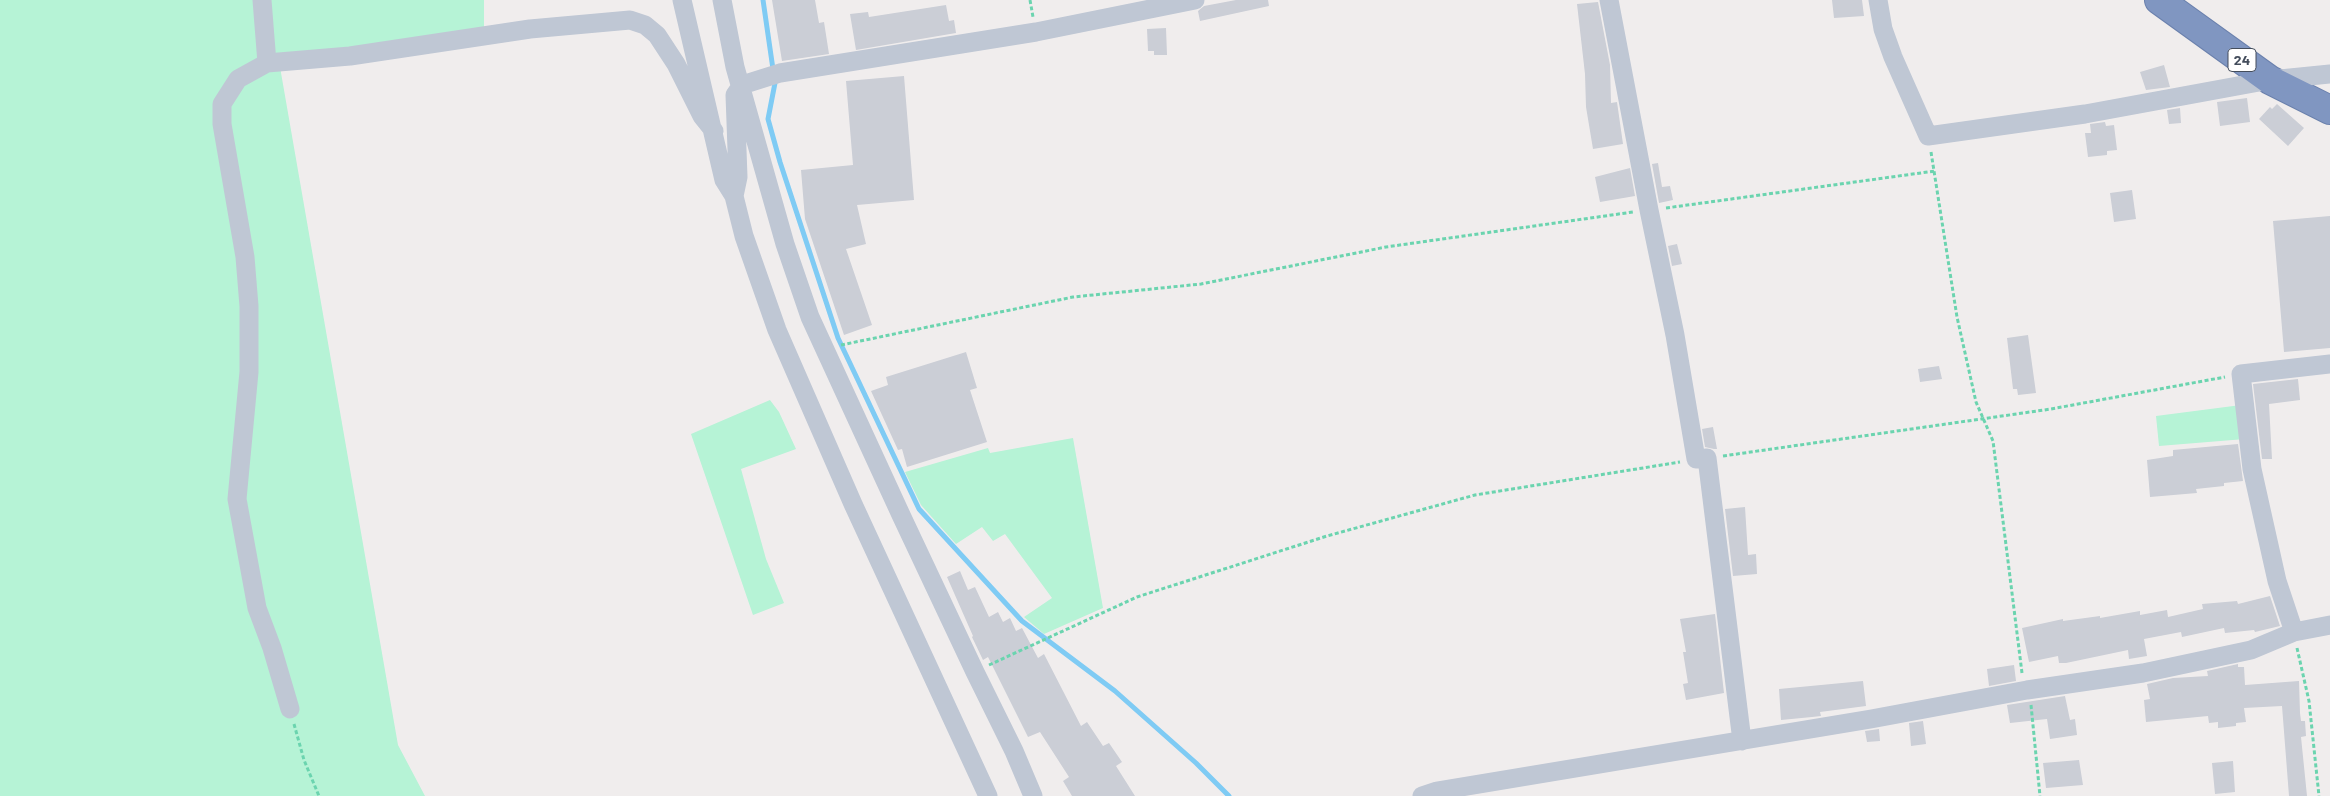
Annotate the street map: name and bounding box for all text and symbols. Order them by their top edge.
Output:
road number: 24 [2228,48,2256,72]

